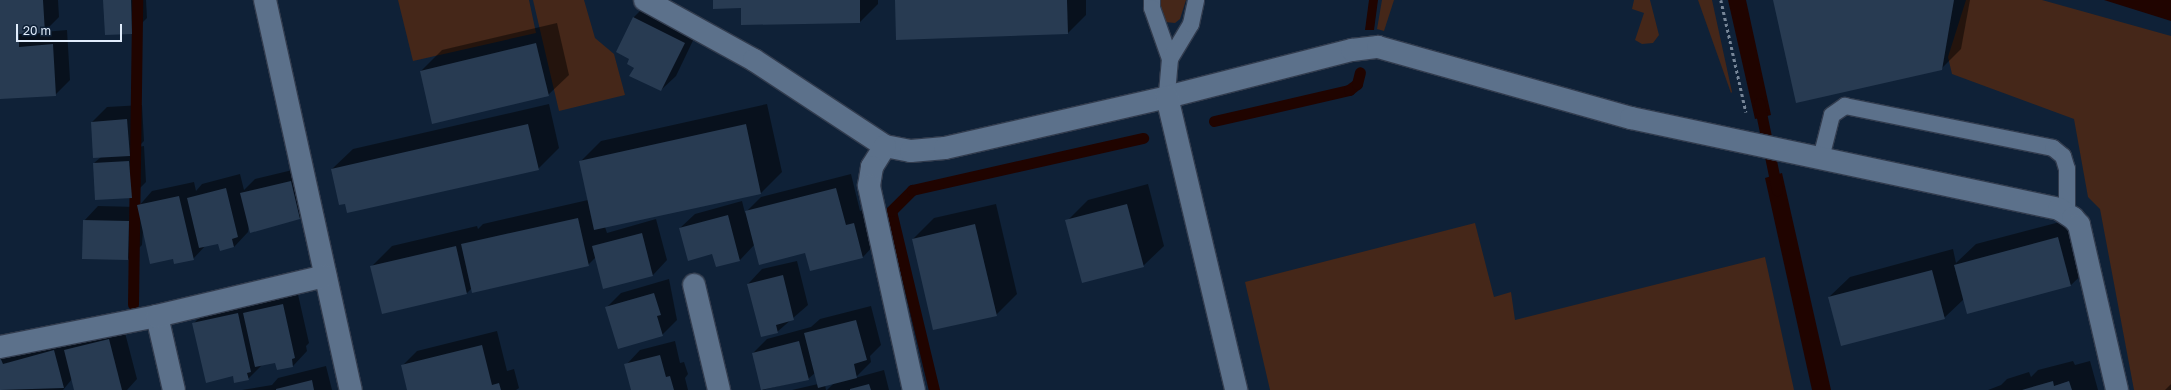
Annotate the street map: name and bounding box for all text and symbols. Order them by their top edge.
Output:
scale bar [18,16,124,42]
text: 20 m [23,23,51,38]

